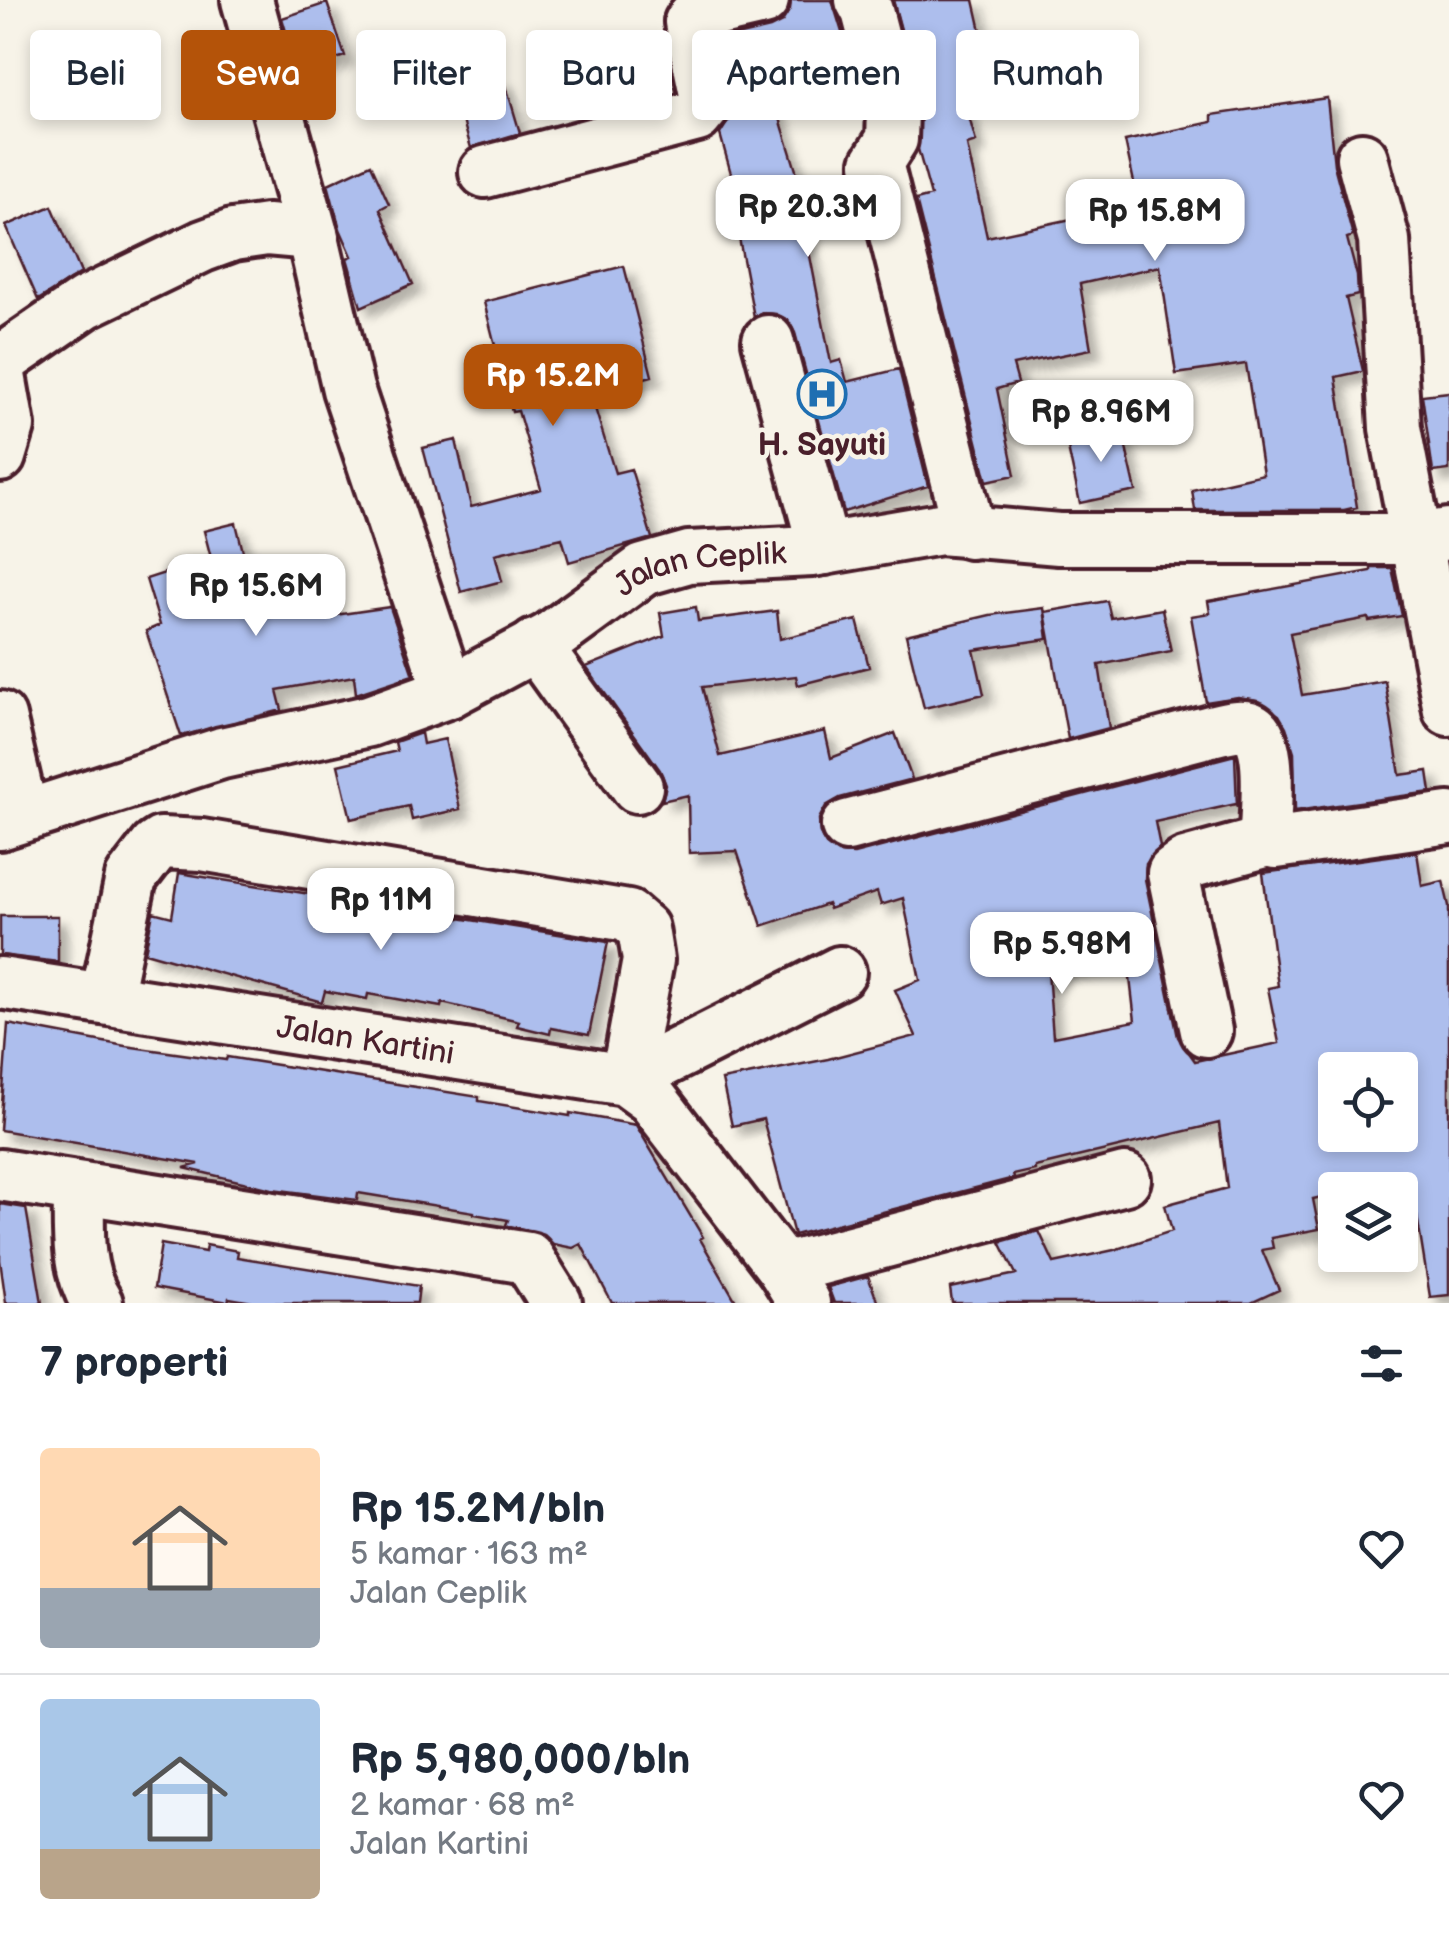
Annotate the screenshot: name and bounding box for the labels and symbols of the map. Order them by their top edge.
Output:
pin: Rp 20.3M [705,175,911,260]
pin: Rp 15.8M [1052,179,1258,264]
pin: Rp 15.2M [450,344,656,429]
hospital icon: H. Sayuti [796,368,848,420]
pin: Rp 8.96M [998,380,1204,465]
place label: H. Sayuti [758,426,886,465]
street label: Jalan Ceplik [607,534,787,606]
pin: Rp 15.6M [153,554,359,639]
pin: Rp 11M [300,868,462,953]
pin: Rp 5.98M [959,912,1165,997]
street label: Jalan Kartini [274,1008,457,1074]

